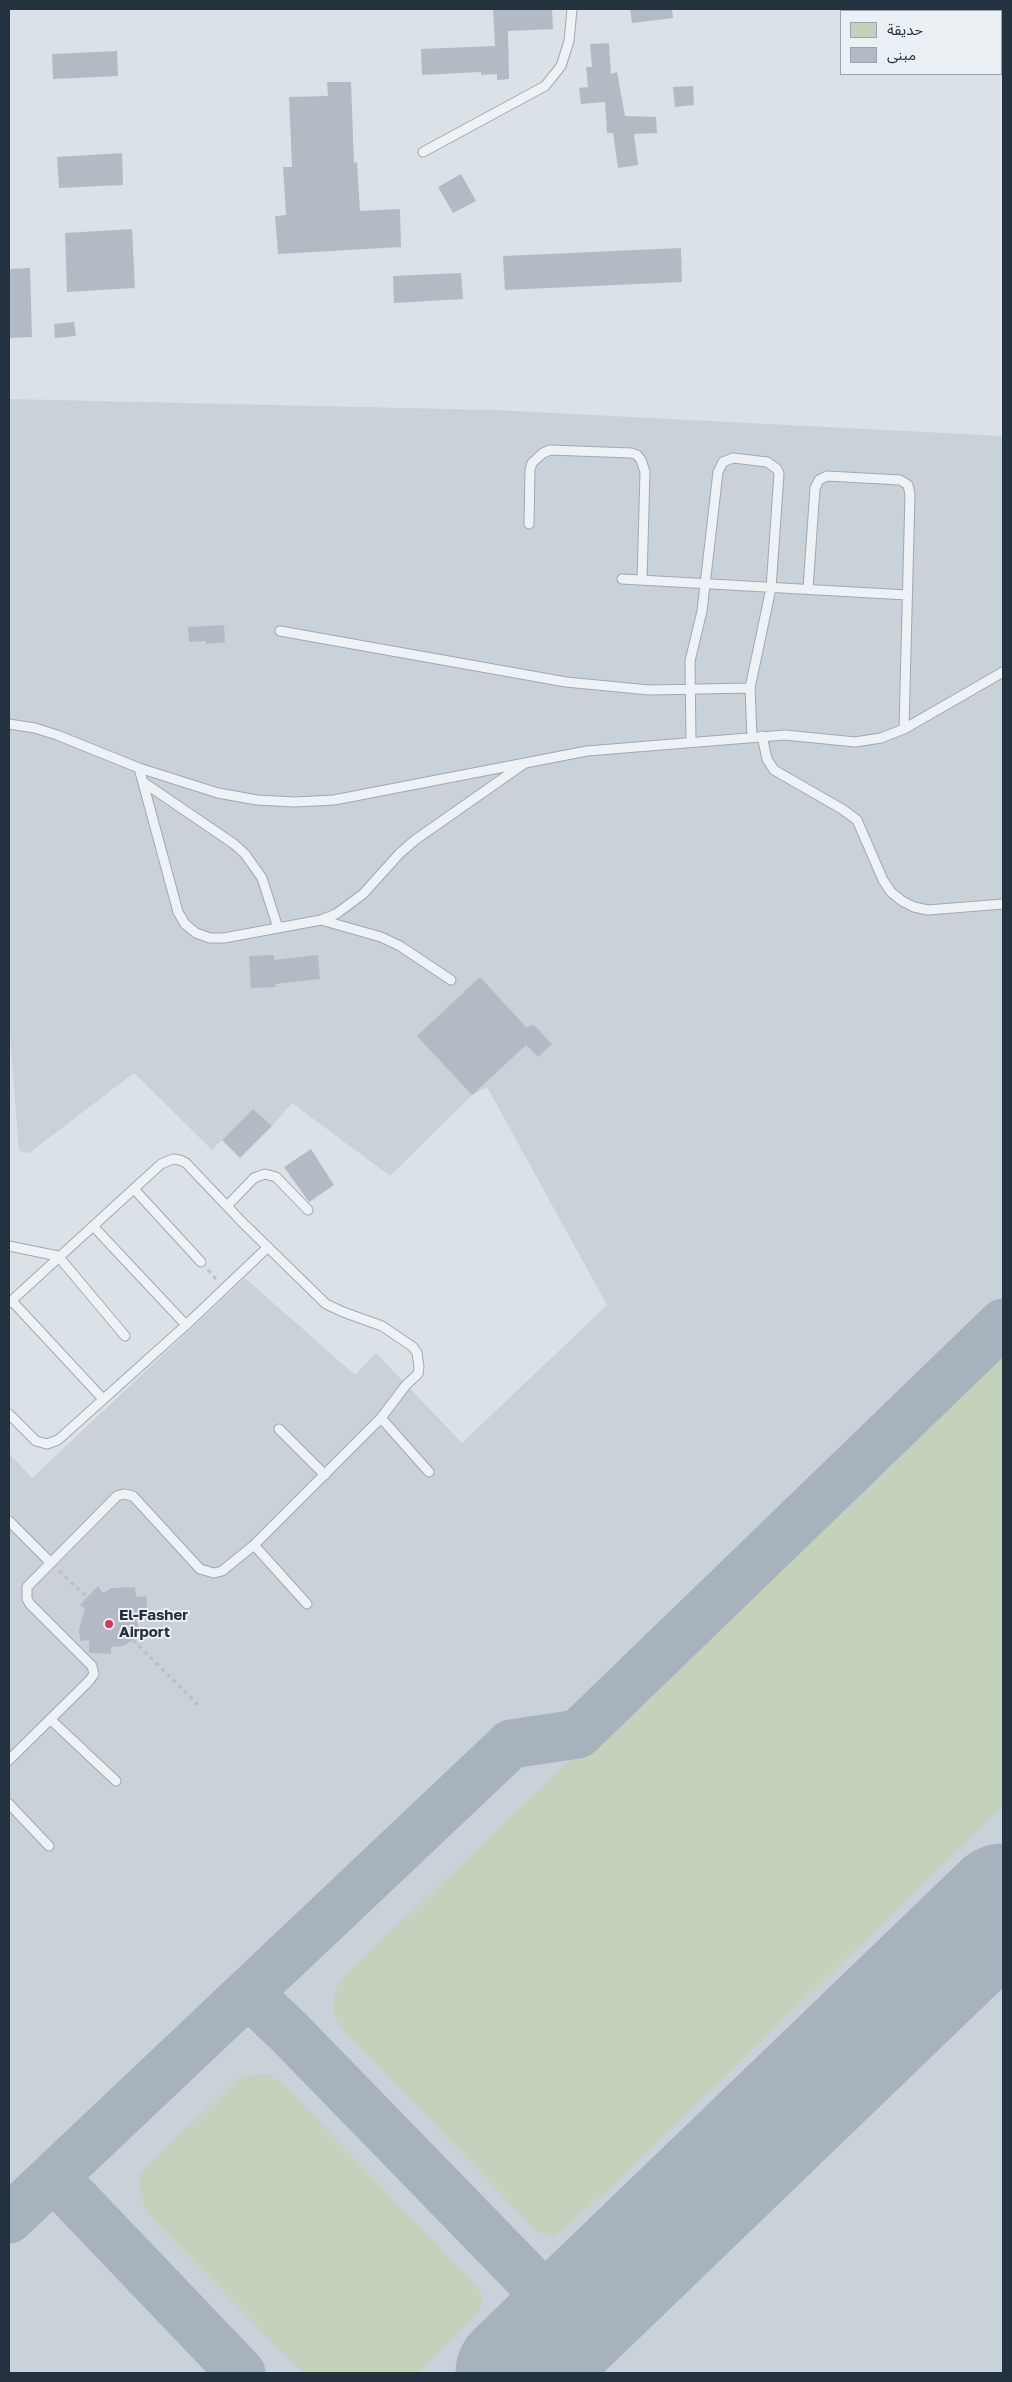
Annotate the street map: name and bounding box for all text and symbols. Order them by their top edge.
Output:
legend [840,10,1002,75]
text: حديقة [887,20,923,38]
text: مبنى [887,45,916,63]
place label: El-Fasher Airport [119,1606,188,1641]
marker: El-Fasher Airport [103,1618,115,1630]

